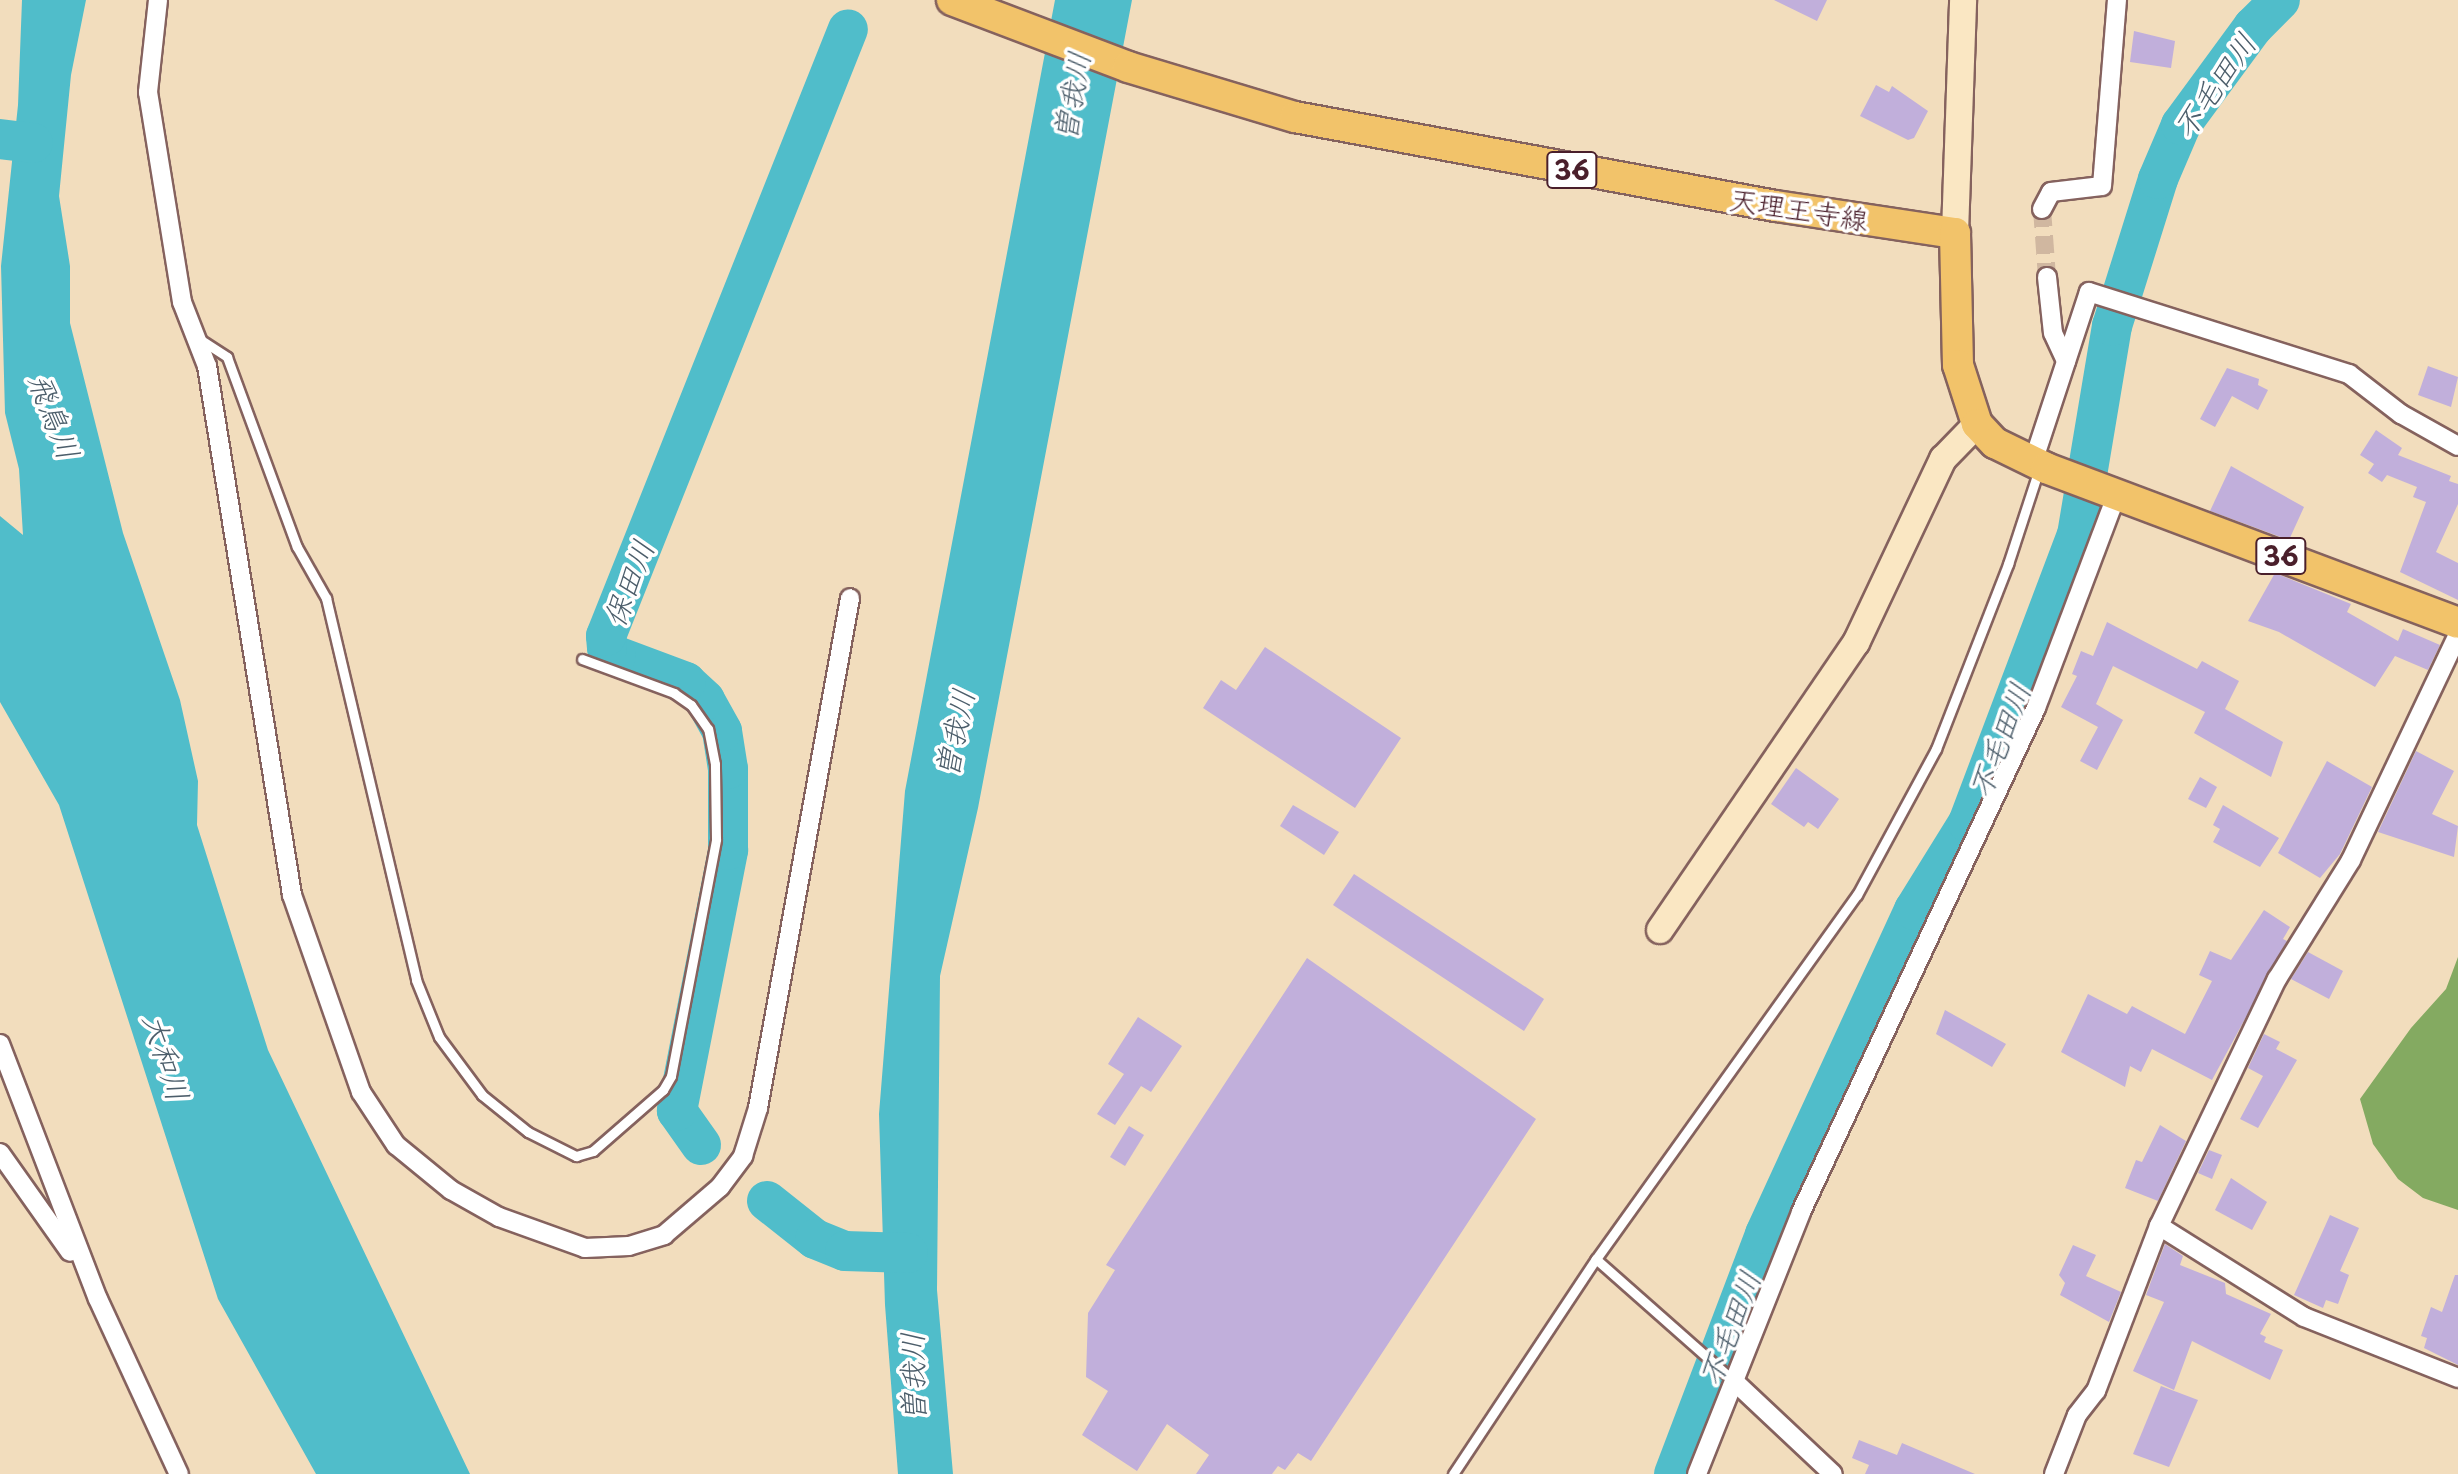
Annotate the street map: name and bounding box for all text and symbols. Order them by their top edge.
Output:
water label: 不毛田川 [2165,26,2263,144]
water label: 曽我川 [1045,49,1097,143]
road number: 36 [1546,148,1598,192]
street label: 天理王寺線 [1727,181,1871,237]
water label: 飛鳥川 [22,368,88,464]
road number: 36 [2255,534,2307,578]
water label: 保田川 [595,535,661,631]
water label: 不毛田川 [1961,678,2037,802]
water label: 曽我川 [927,685,981,781]
water label: 大和川 [137,1009,197,1105]
water label: 不毛田川 [1691,1266,1767,1390]
water label: 曽我川 [893,1332,931,1422]

